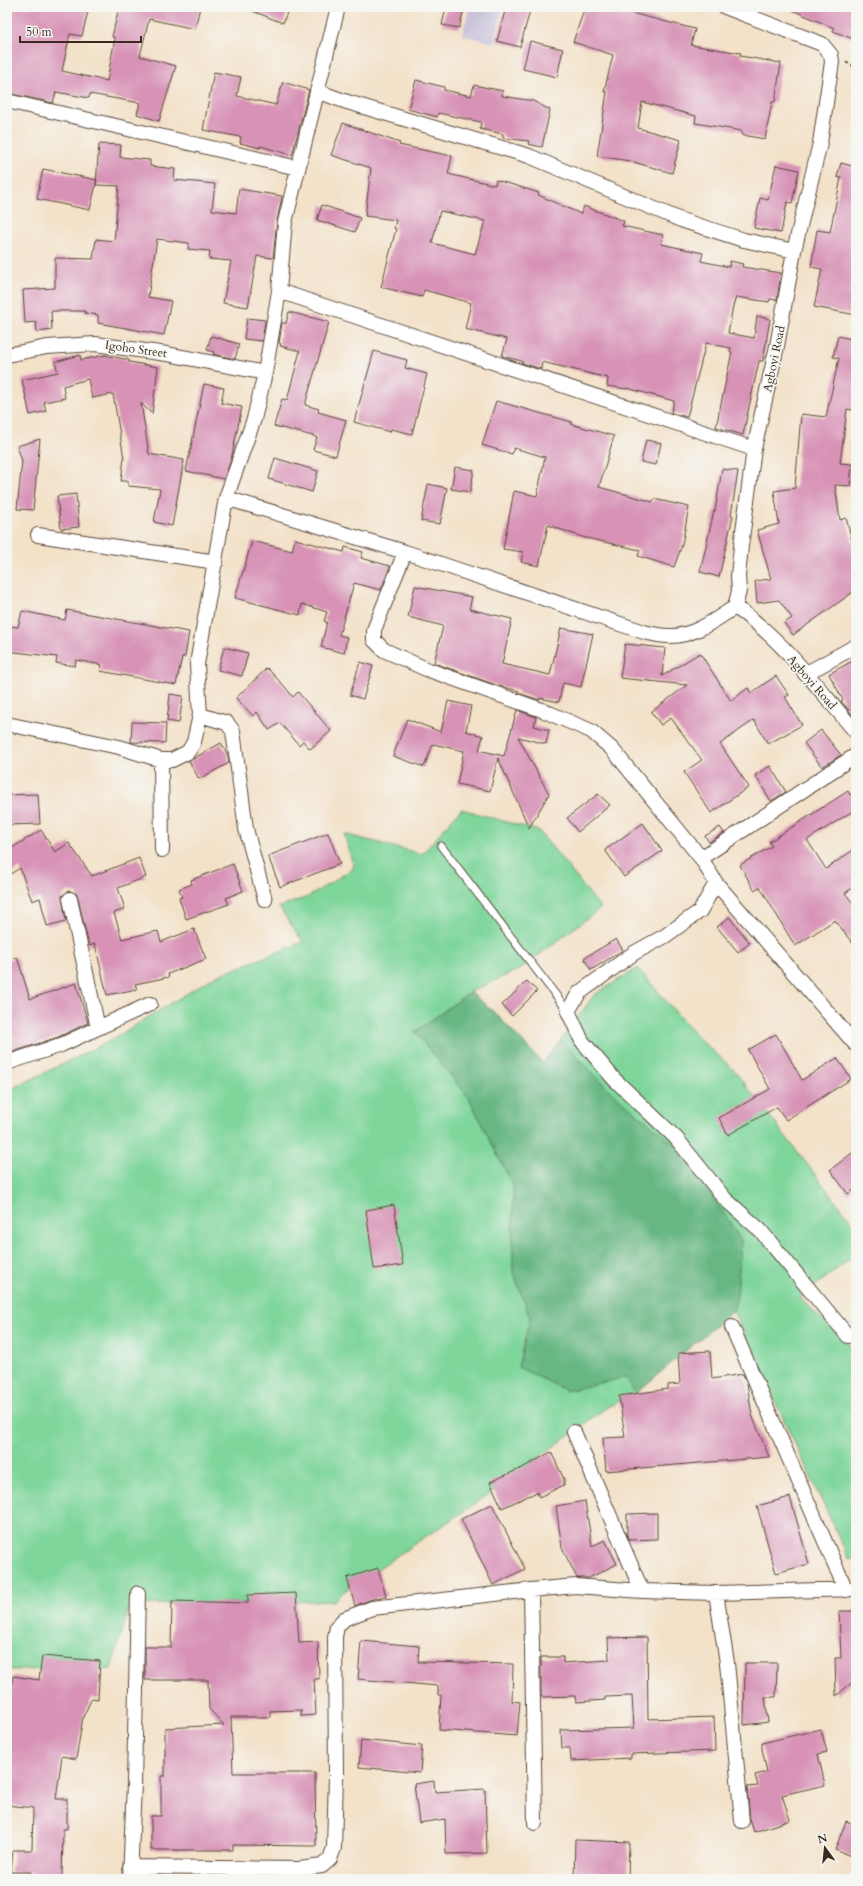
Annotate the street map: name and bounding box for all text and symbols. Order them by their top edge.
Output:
scale bar [20,18,141,44]
text: 50 m [26,24,53,40]
street label: Agboyi Road [759,324,789,394]
street label: Igoho Street [104,337,168,361]
street label: Agboyi Road [784,651,841,713]
north arrow [805,1828,845,1868]
text: N [816,1830,830,1847]

